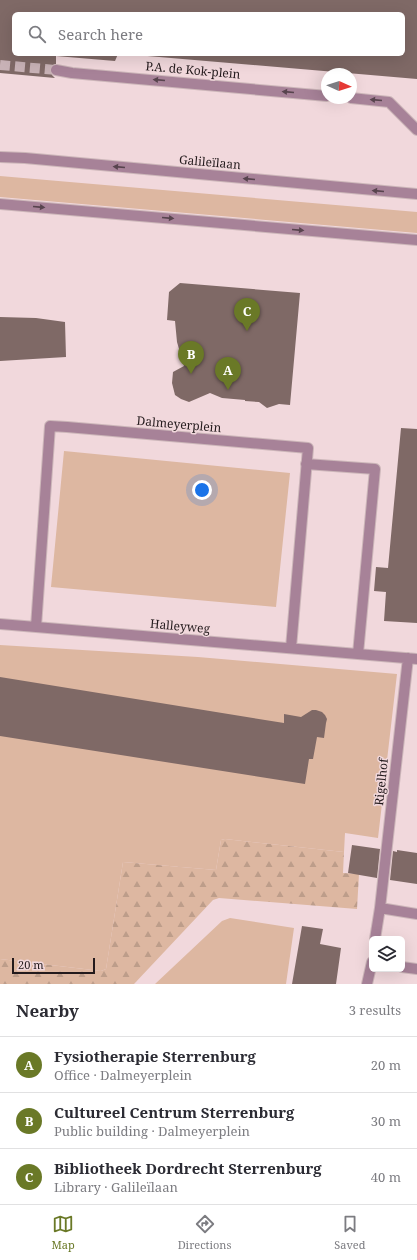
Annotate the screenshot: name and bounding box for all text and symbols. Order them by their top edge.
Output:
search box [12,12,405,56]
icon: search [26,23,48,45]
text: Search here [58,24,143,44]
street label: P.A. de Kok-plein [145,57,241,83]
north arrow [321,68,357,104]
one-way arrow [153,76,165,83]
one-way arrow [282,89,294,95]
one-way arrow [370,97,382,104]
street label: Galileïlaan [178,151,242,173]
one-way arrow [113,163,125,170]
one-way arrow [243,175,255,182]
one-way arrow [372,187,384,194]
one-way arrow [33,204,45,211]
one-way arrow [162,215,174,222]
one-way arrow [292,226,304,233]
pin: C [234,298,260,331]
pin: B [178,341,204,374]
pin: A [215,357,241,390]
street label: Dalmeyerplein [136,412,222,436]
your location [192,480,212,500]
street label: Halleyweg [149,615,211,637]
street label: Rigelhof [370,756,392,806]
map controls [369,936,405,972]
button: layers [369,936,405,972]
scale bar [12,956,95,975]
text: 20 m [18,957,44,972]
text: Nearby [16,999,79,1022]
text: 3 results [349,1001,401,1019]
text: Fysiotherapie Sterrenburg [54,1046,256,1066]
text: A [24,1056,34,1074]
text: 20 m [371,1056,401,1074]
text: Office · Dalmeyerplein [54,1066,192,1084]
text: Cultureel Centrum Sterrenburg [54,1102,294,1122]
text: B [25,1112,33,1130]
text: 30 m [371,1112,401,1130]
text: Public building · Dalmeyerplein [54,1122,250,1140]
text: Bibliotheek Dordrecht Sterrenburg [54,1158,322,1178]
text: C [25,1168,33,1186]
text: 40 m [371,1168,401,1186]
text: Library · Galileïlaan [54,1178,178,1196]
tab: Map [51,1213,75,1252]
tab: Directions [178,1213,231,1252]
tab: Saved [334,1213,366,1252]

